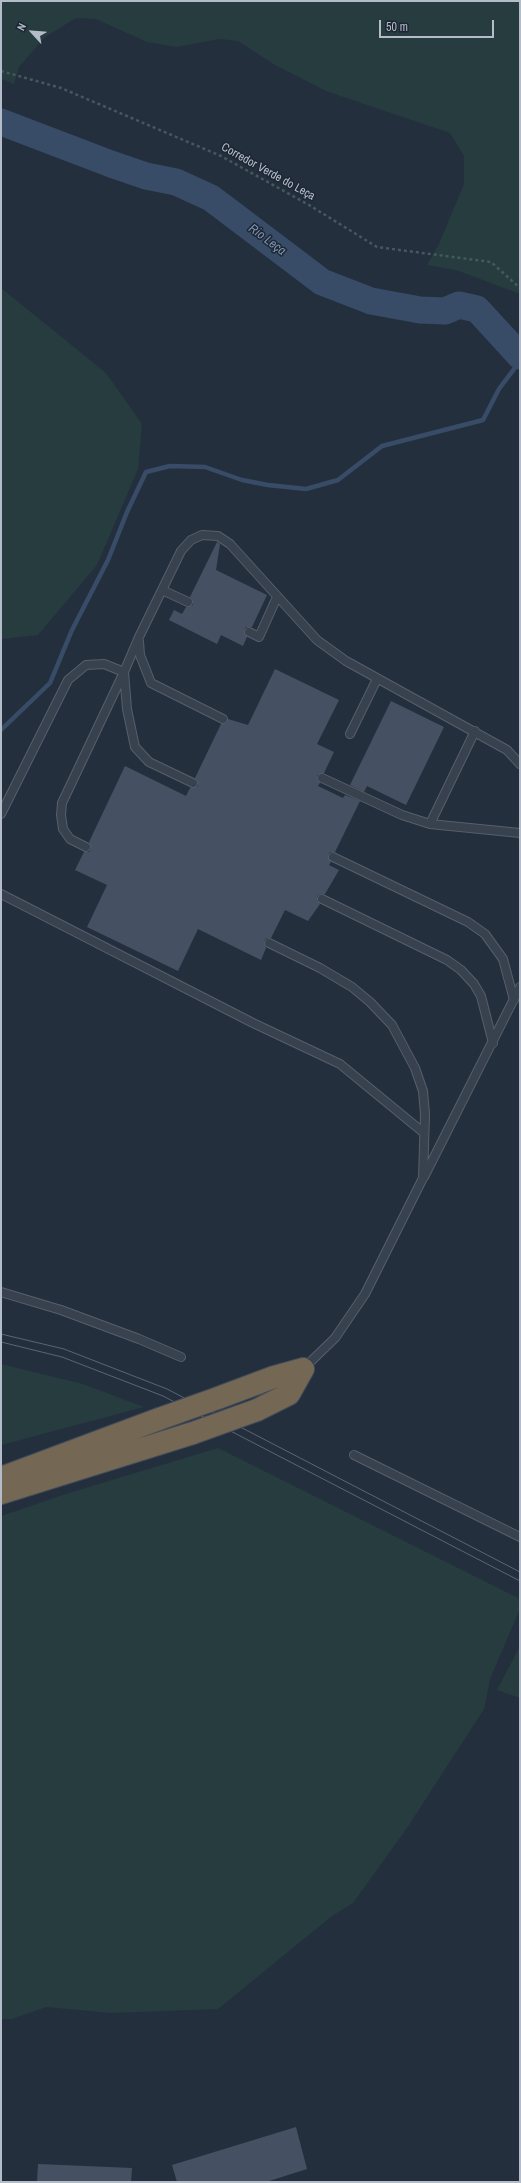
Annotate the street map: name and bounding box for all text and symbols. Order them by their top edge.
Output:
north arrow [12,12,52,52]
scale bar [381,12,496,38]
text: 50 m [386,19,408,35]
text: N [13,21,29,33]
street label: Corredor Verde do Leça [219,140,317,204]
water label: Rio Leça [245,221,289,259]

